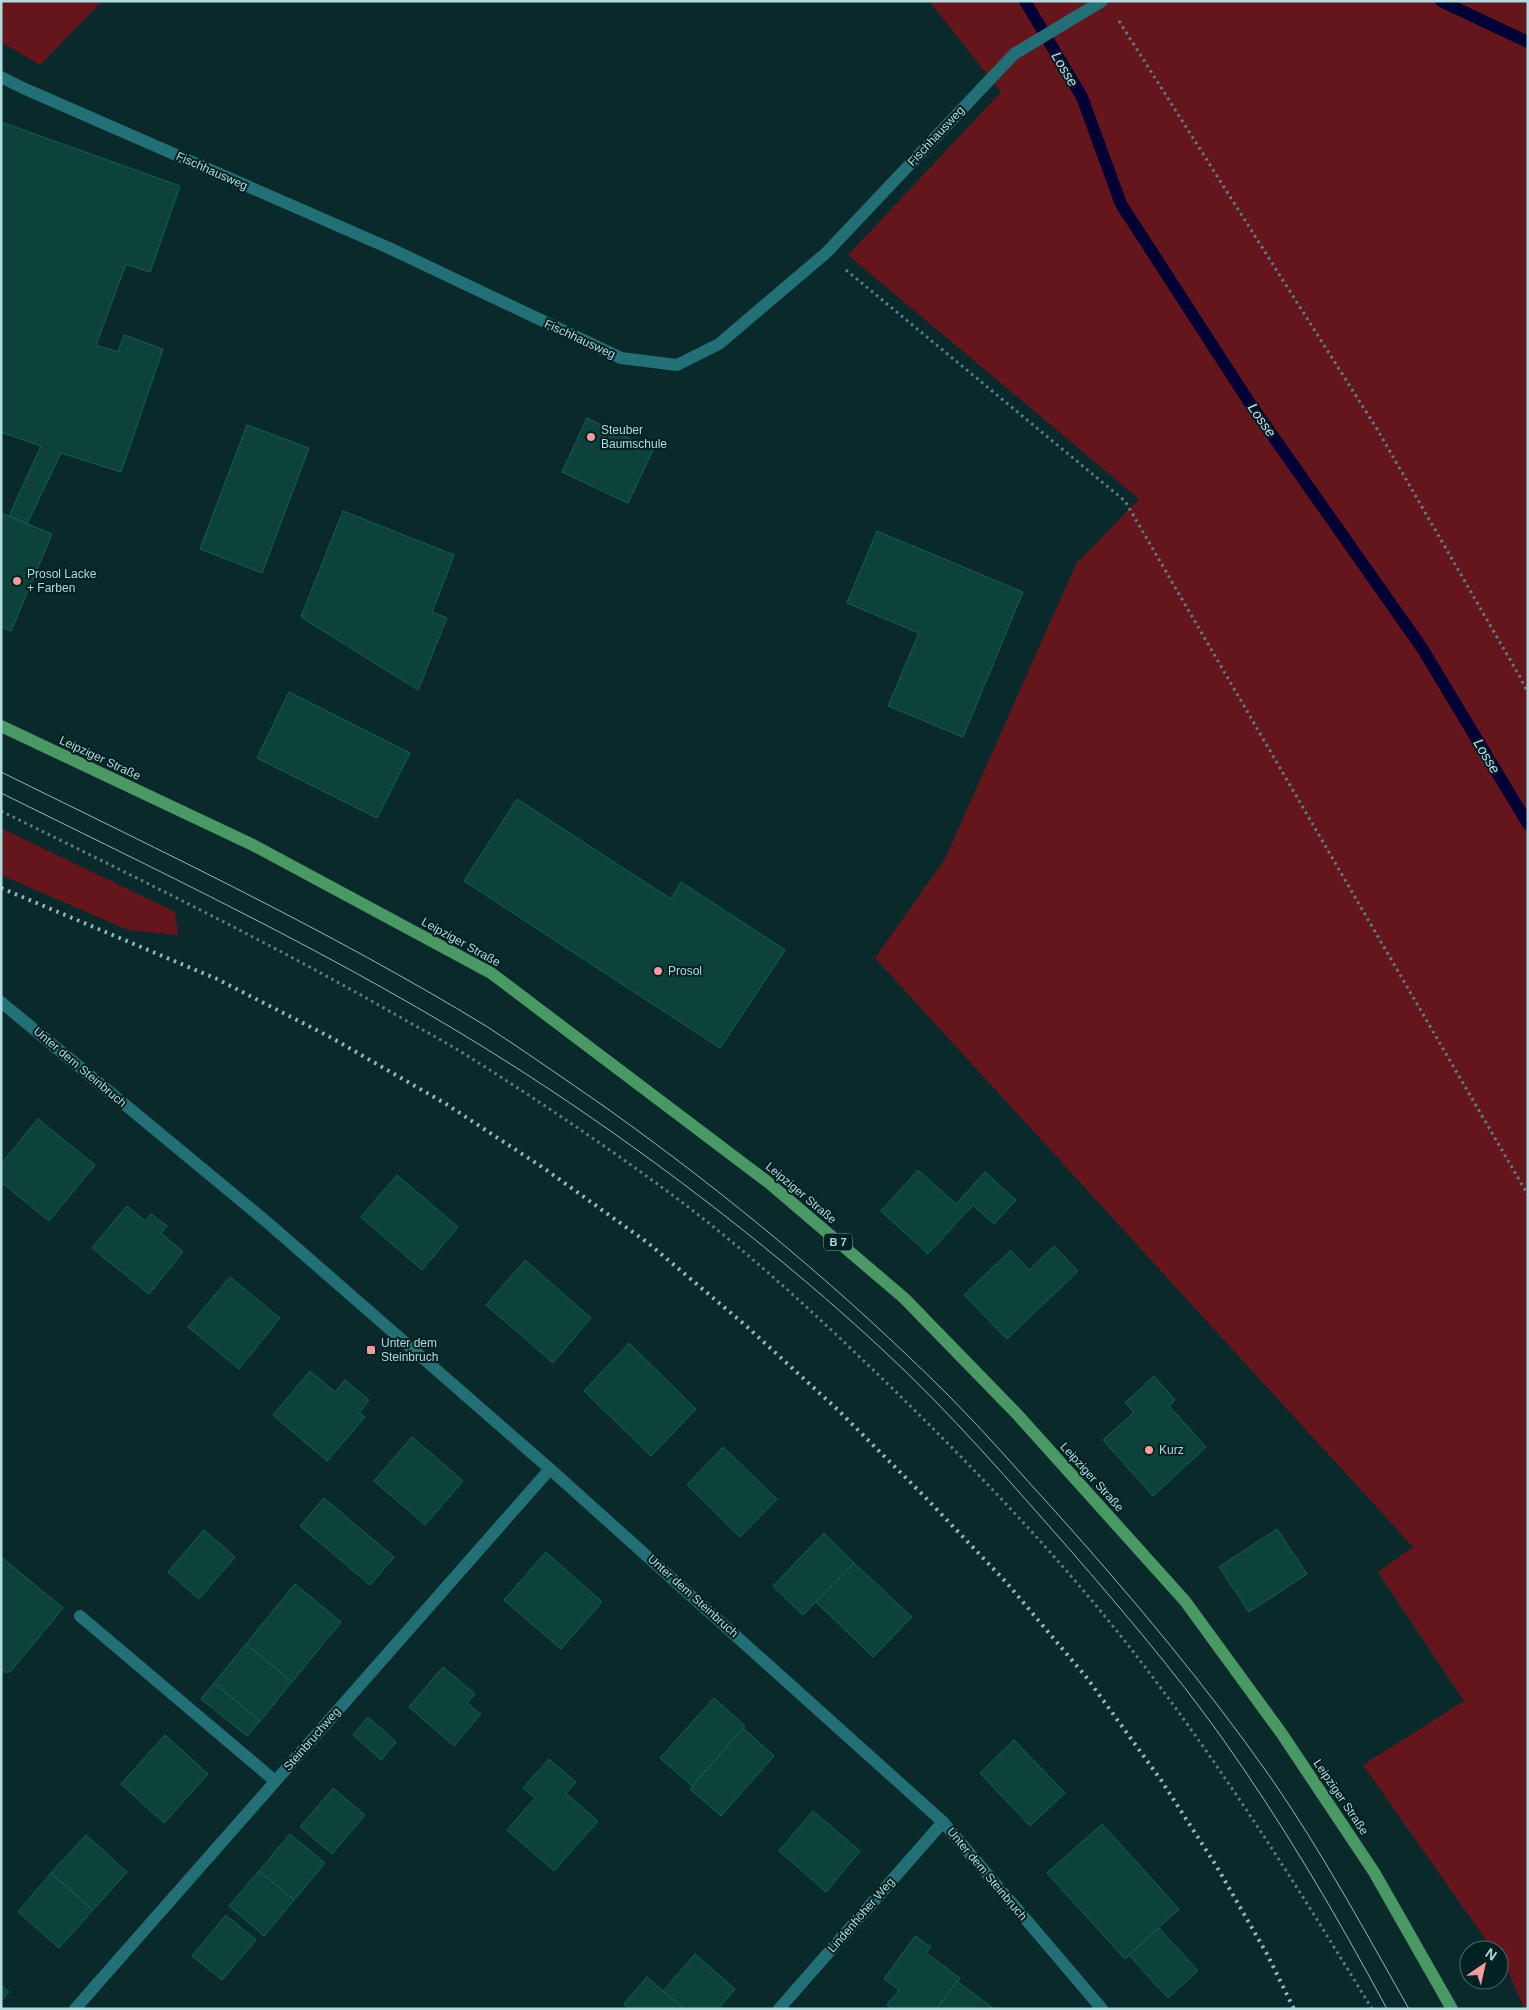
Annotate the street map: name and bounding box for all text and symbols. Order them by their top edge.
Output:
water label: Losse [1049,49,1082,89]
street label: Fischhausweg [905,103,967,169]
street label: Fischhausweg [174,149,250,193]
street label: Fischhausweg [542,316,618,362]
water label: Losse [1245,400,1279,440]
place label: Steuber Baumschule [601,423,667,451]
marker: Steuber Baumschule [585,431,597,443]
place label: Prosol Lacke + Farben [27,567,97,595]
marker: Prosol Lacke + Farben [11,575,23,587]
street label: Leipziger Straße [57,733,143,783]
water label: Losse [1471,736,1504,776]
street label: Leipziger Straße [419,915,503,970]
place label: Prosol [668,964,702,978]
marker: Prosol [652,965,664,977]
street label: Unter dem Steinbruch [31,1024,129,1110]
street label: Leipziger Straße [763,1159,839,1227]
road number: B 7 [824,1234,852,1250]
place label: Unter dem Steinbruch [381,1336,438,1364]
marker: Unter dem Steinbruch [365,1344,377,1356]
street label: Leipziger Straße [1057,1440,1127,1515]
place label: Kurz [1159,1443,1184,1457]
marker: Kurz [1143,1444,1155,1456]
street label: Unter dem Steinbruch [645,1552,741,1640]
street label: Steinbruchweg [281,1704,343,1774]
street label: Leipziger Straße [1311,1757,1372,1838]
street label: Unter dem Steinbruch [944,1825,1030,1923]
street label: Lindenhöher Weg [825,1875,897,1955]
north arrow [1459,1940,1509,1990]
text: N [1483,1945,1500,1964]

